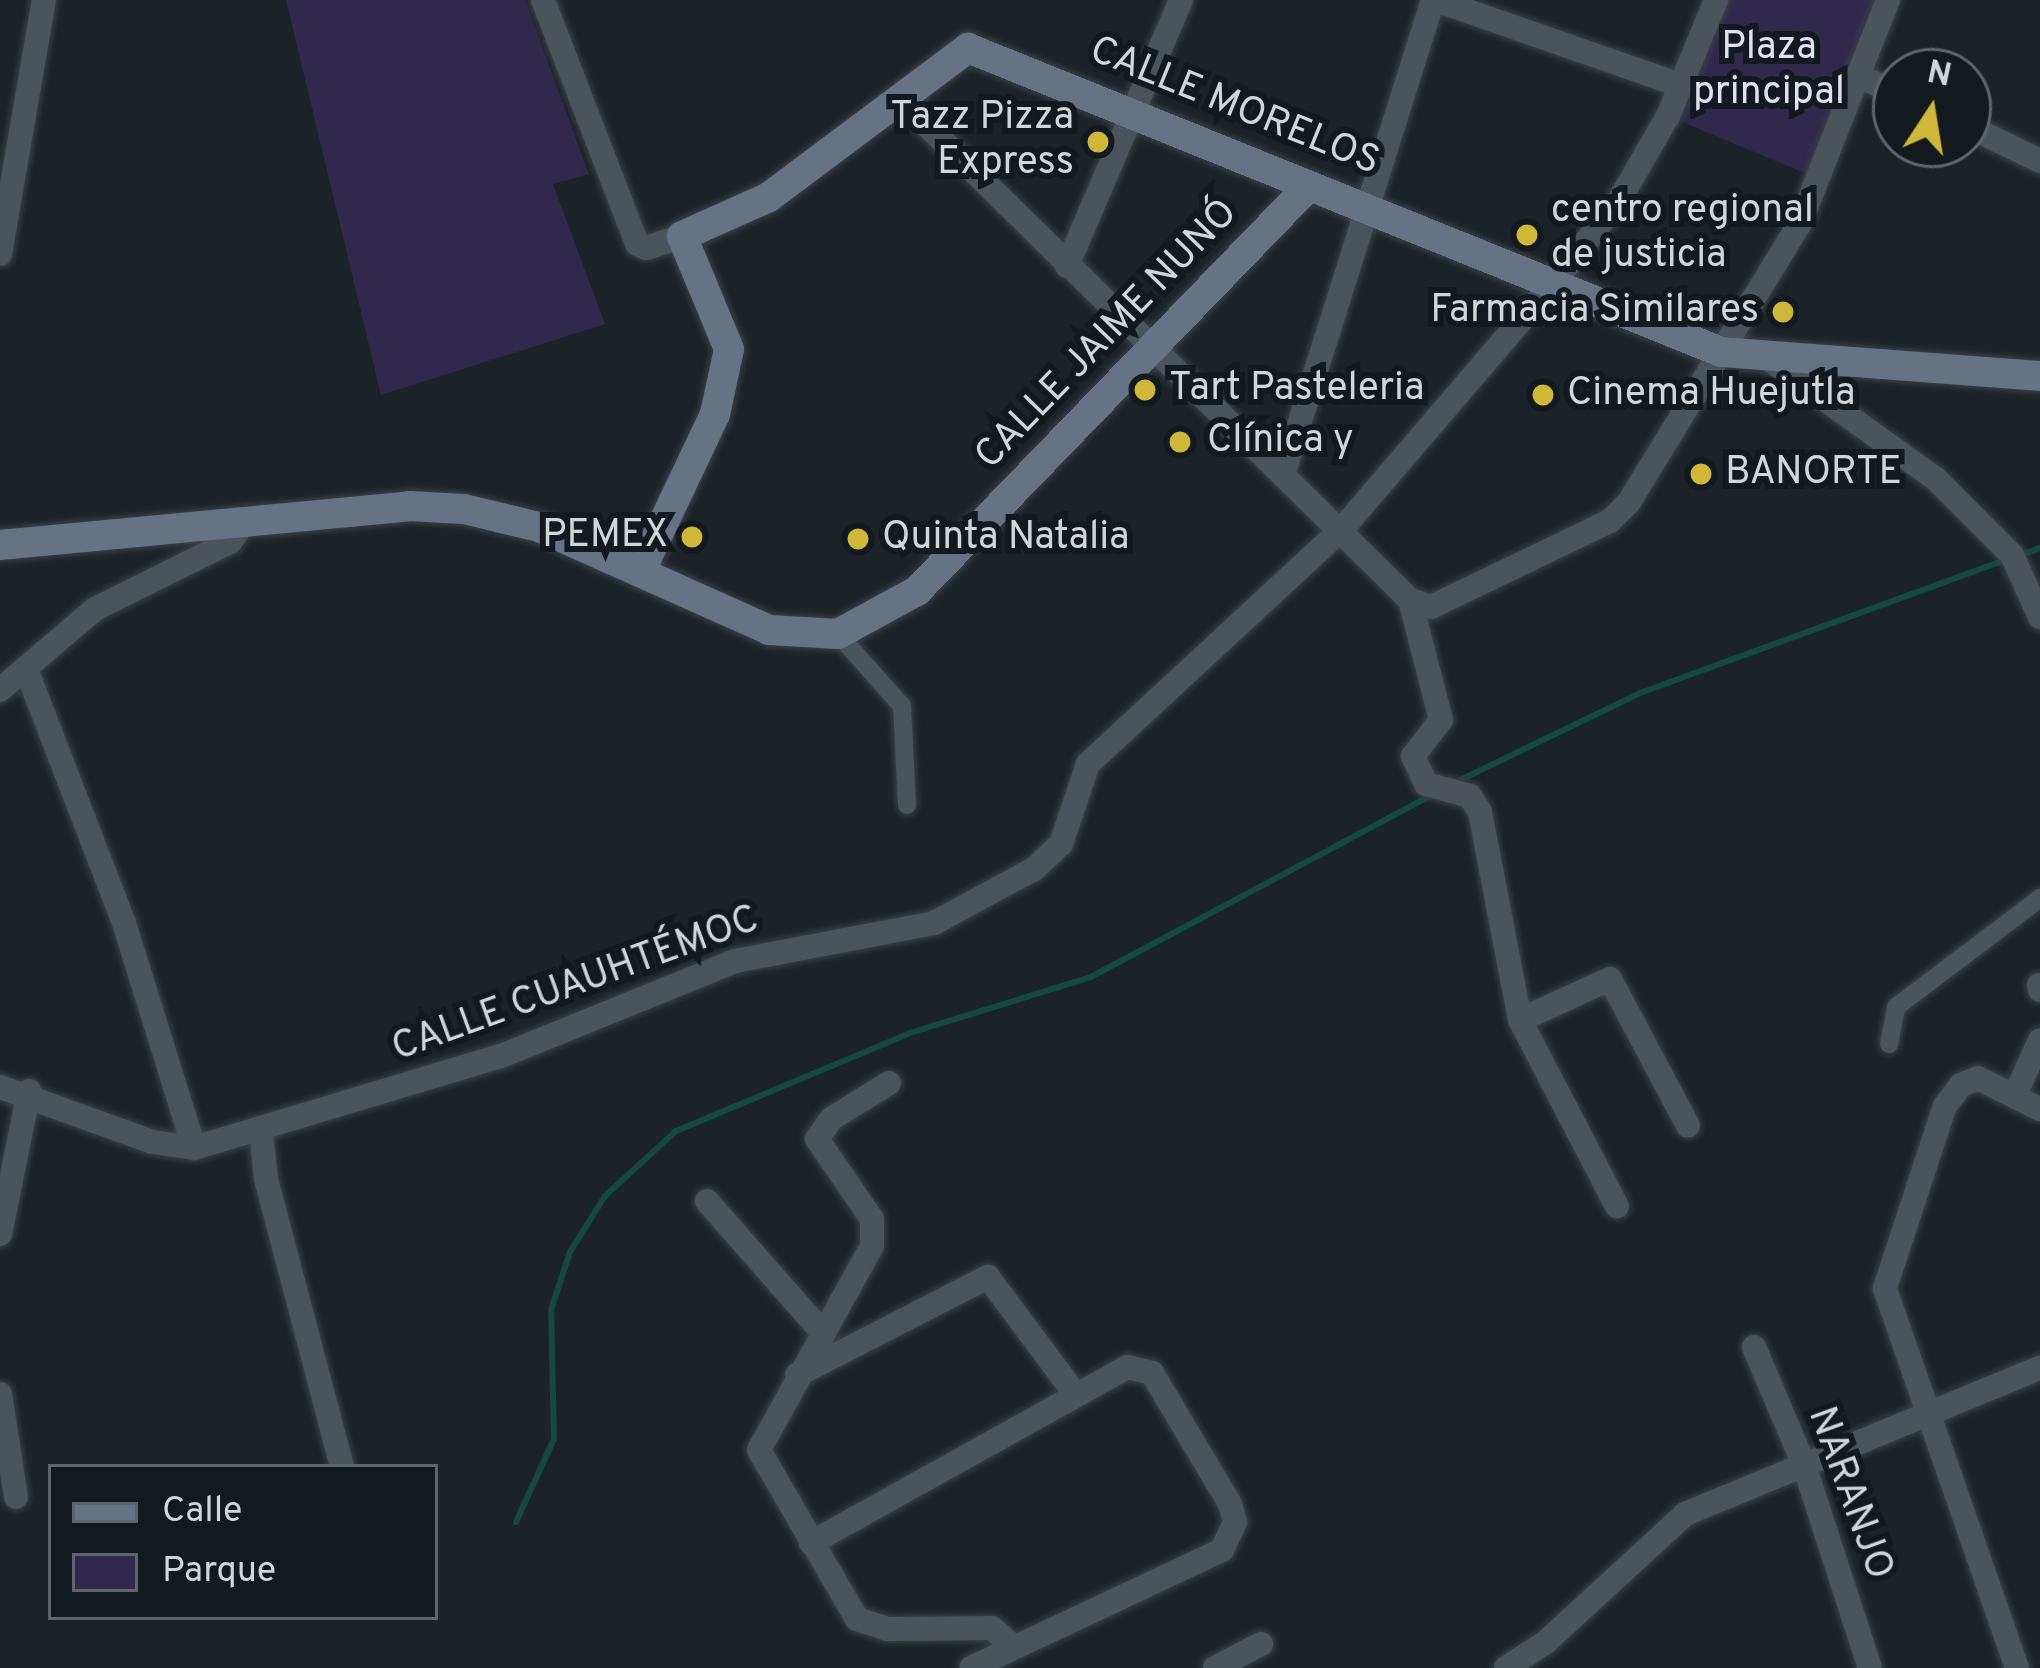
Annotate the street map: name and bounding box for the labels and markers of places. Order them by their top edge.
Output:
place label: Tazz Pizza Express [890,97,1074,188]
marker: Tazz Pizza Express [1085,129,1111,155]
place label: centro regional de justicia [1551,190,1814,281]
marker: centro regional de justicia [1514,222,1540,248]
place label: Farmacia Similares [1430,289,1759,335]
marker: Farmacia Similares [1770,299,1796,325]
place label: Tart Pasteleria [1169,367,1424,413]
place label: Cinema Huejutla [1567,372,1856,418]
marker: Tart Pasteleria [1132,377,1158,403]
marker: Cinema Huejutla [1530,382,1556,408]
place label: Clínica y [1207,419,1354,465]
marker: Clínica y [1164,426,1196,458]
place label: BANORTE [1725,451,1902,497]
marker: BANORTE [1688,461,1714,487]
place label: PEMEX [542,514,668,560]
place label: Quinta Natalia [882,516,1130,562]
marker: PEMEX [679,524,705,550]
marker: Quinta Natalia [845,526,871,552]

